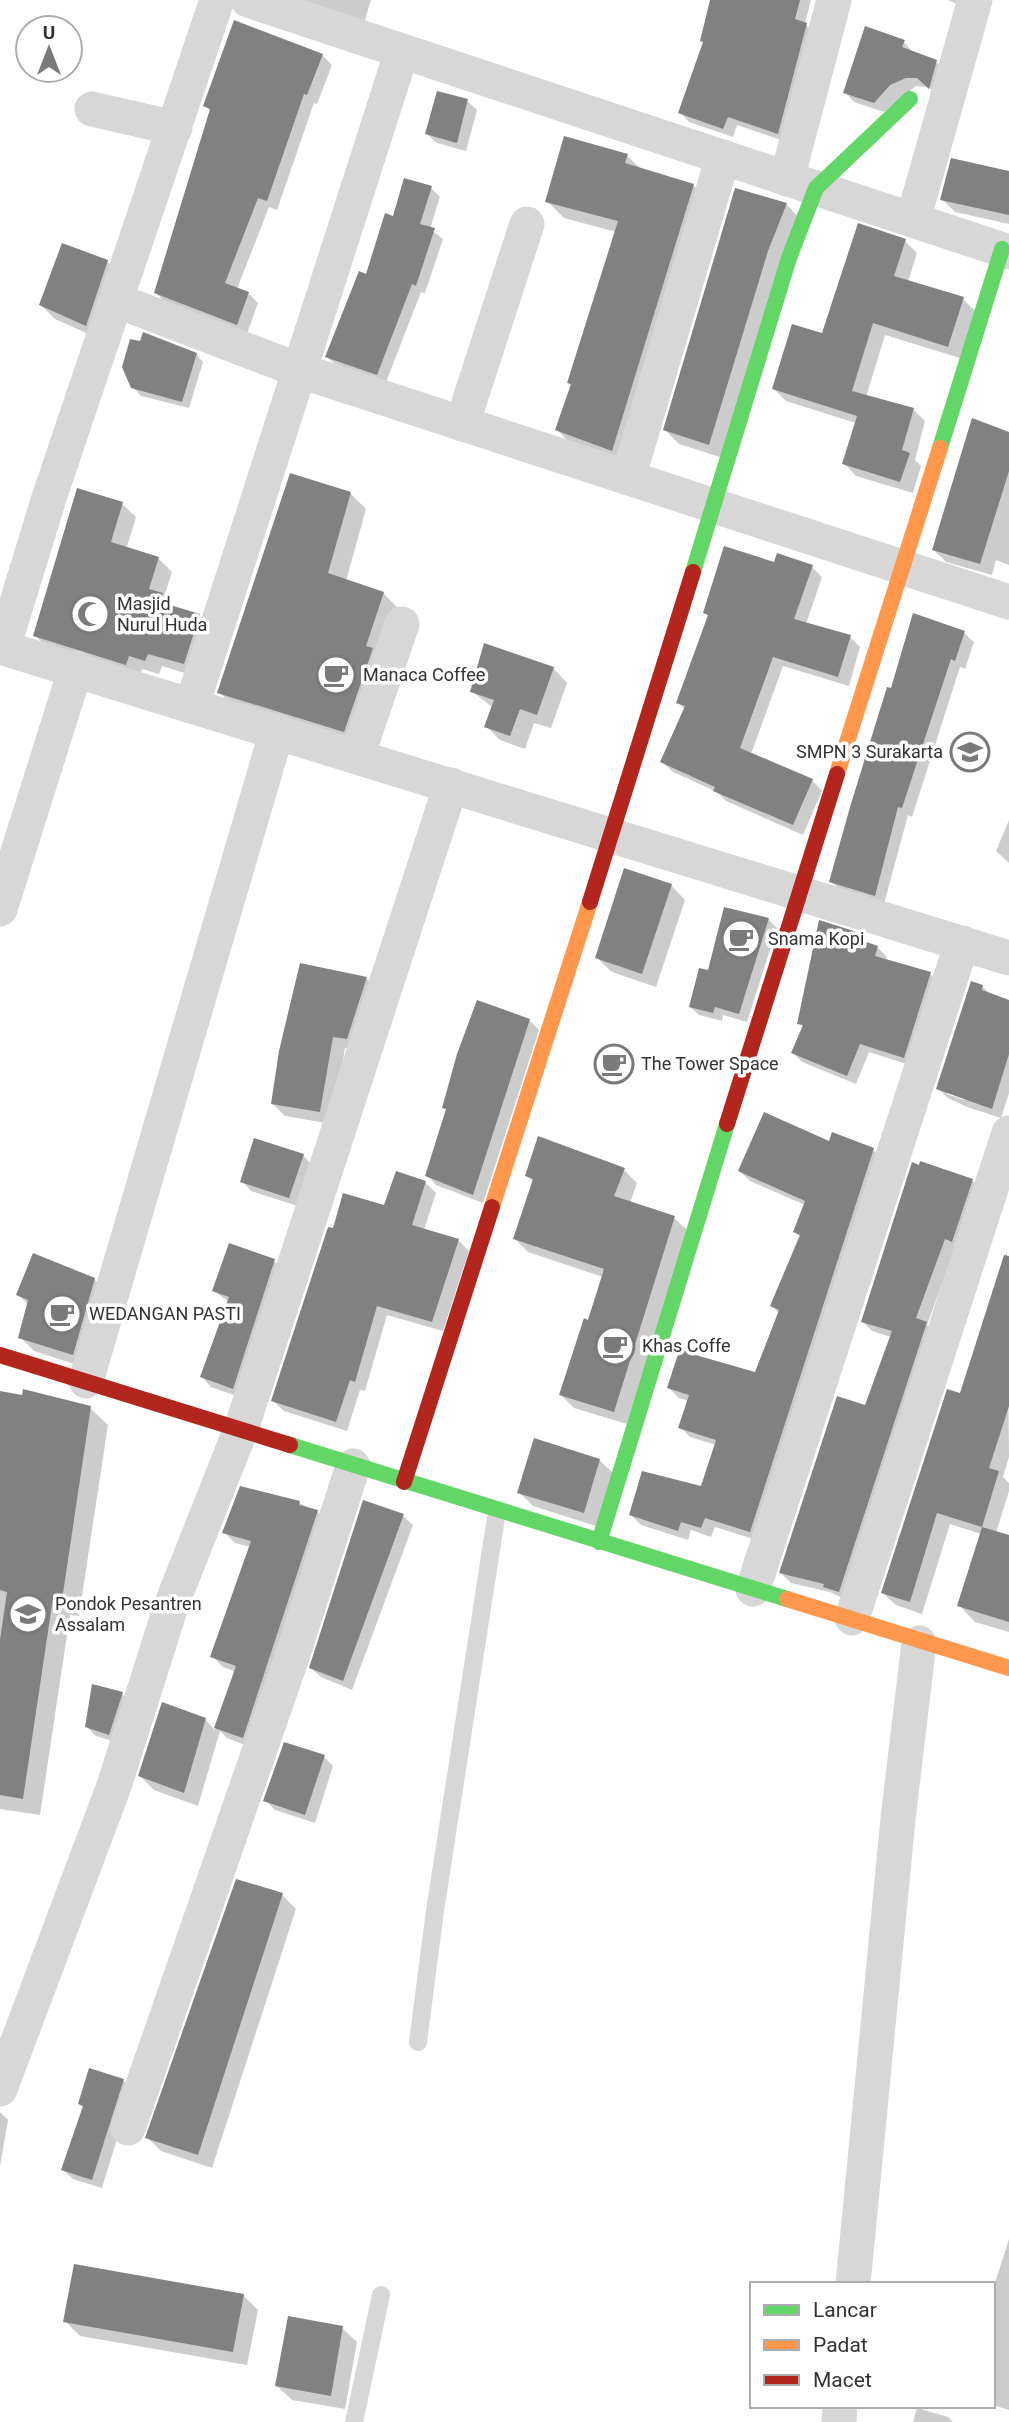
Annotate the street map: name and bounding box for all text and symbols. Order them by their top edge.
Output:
north arrow [14,14,84,84]
text: U [43,21,55,44]
mosque icon: Masjid Nurul Huda [69,593,111,635]
place label: Masjid Nurul Huda [117,593,207,635]
cafe icon: Manaca Coffee [315,654,357,696]
place label: Manaca Coffee [363,664,485,685]
school or university icon: SMPN 3 Surakarta [949,731,991,773]
place label: SMPN 3 Surakarta [796,741,943,762]
cafe icon: Snama Kopi [720,918,762,960]
place label: Snama Kopi [768,928,864,949]
cafe icon: The Tower Space [593,1043,635,1085]
place label: The Tower Space [641,1053,779,1074]
cafe icon: WEDANGAN PASTI [41,1293,83,1335]
place label: WEDANGAN PASTI [89,1303,241,1324]
cafe icon: Khas Coffe [594,1325,636,1367]
place label: Khas Coffe [642,1335,731,1356]
school or university icon: Pondok Pesantren Assalam [7,1593,49,1635]
place label: Pondok Pesantren Assalam [55,1593,202,1635]
legend [750,2282,995,2408]
text: Lancar [813,2298,877,2322]
text: Padat [813,2333,868,2357]
text: Macet [813,2368,872,2392]

